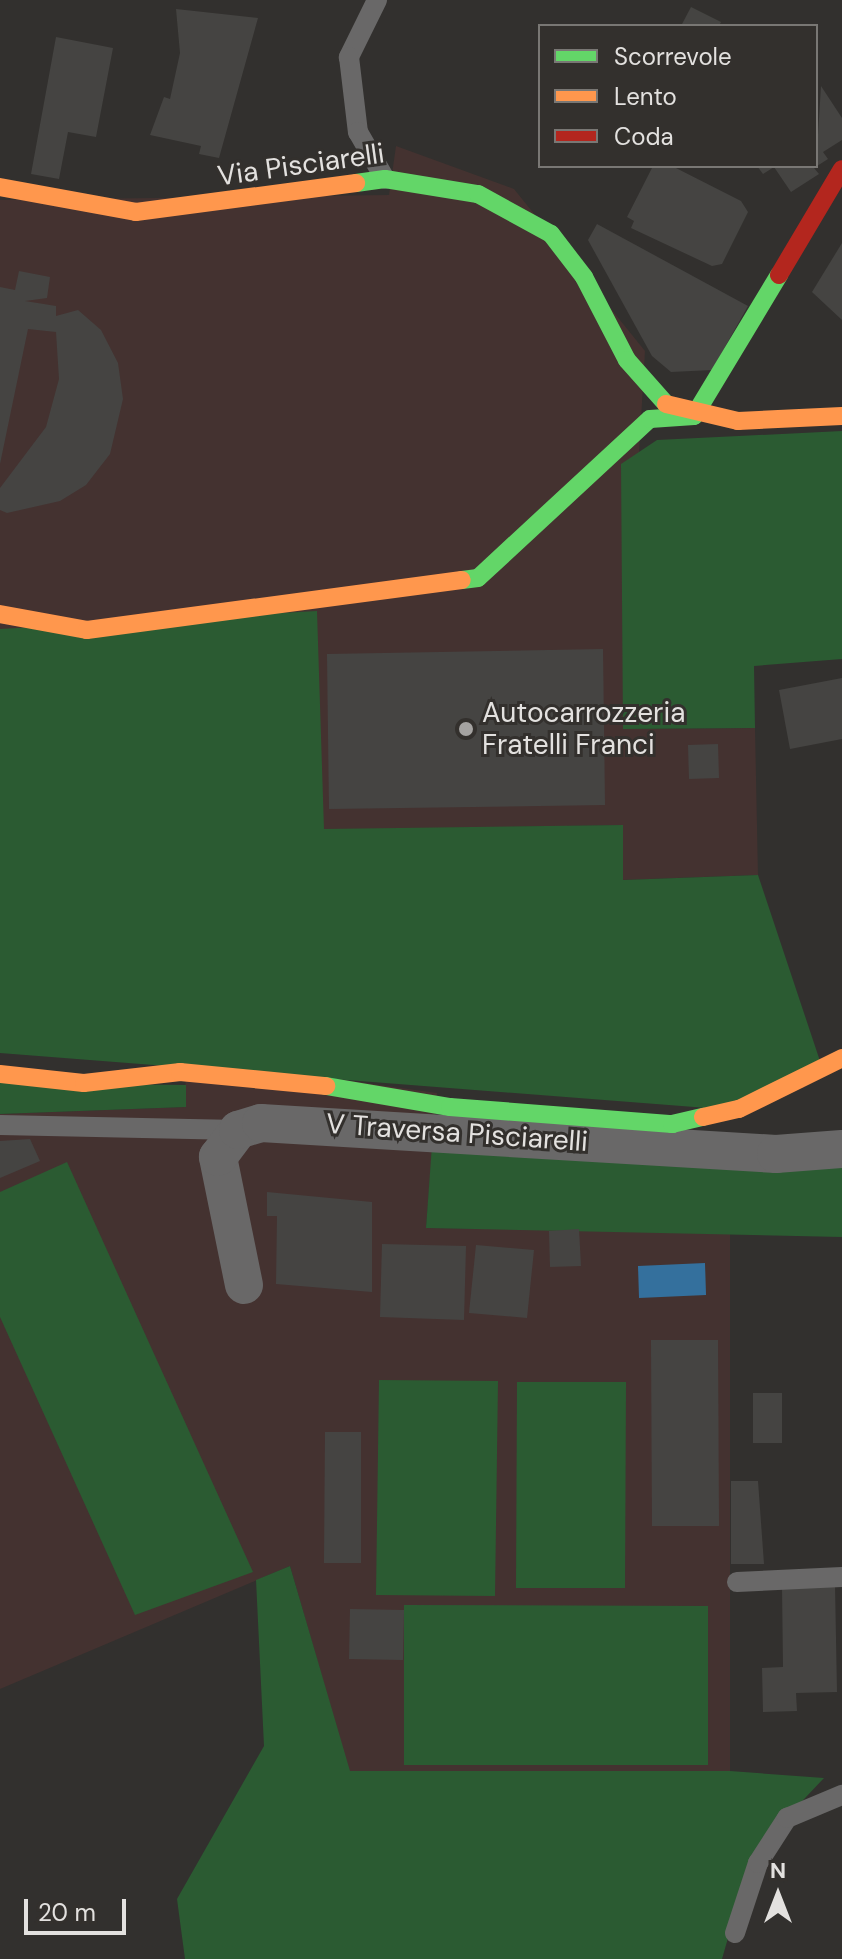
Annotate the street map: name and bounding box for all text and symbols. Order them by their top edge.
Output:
legend [538,24,818,168]
text: Scorrevole [614,41,732,72]
text: Lento [614,81,677,112]
text: Coda [614,121,674,152]
street label: Via Pisciarelli [215,137,387,193]
place label: Autocarrozzeria Fratelli Franci [482,696,685,762]
marker: Autocarrozzeria Fratelli Franci [457,720,475,738]
street label: V Traversa Pisciarelli [325,1107,589,1159]
north arrow [738,1855,818,1935]
text: N [770,1856,786,1885]
scale bar [28,1883,130,1933]
text: 20 m [38,1897,96,1928]

